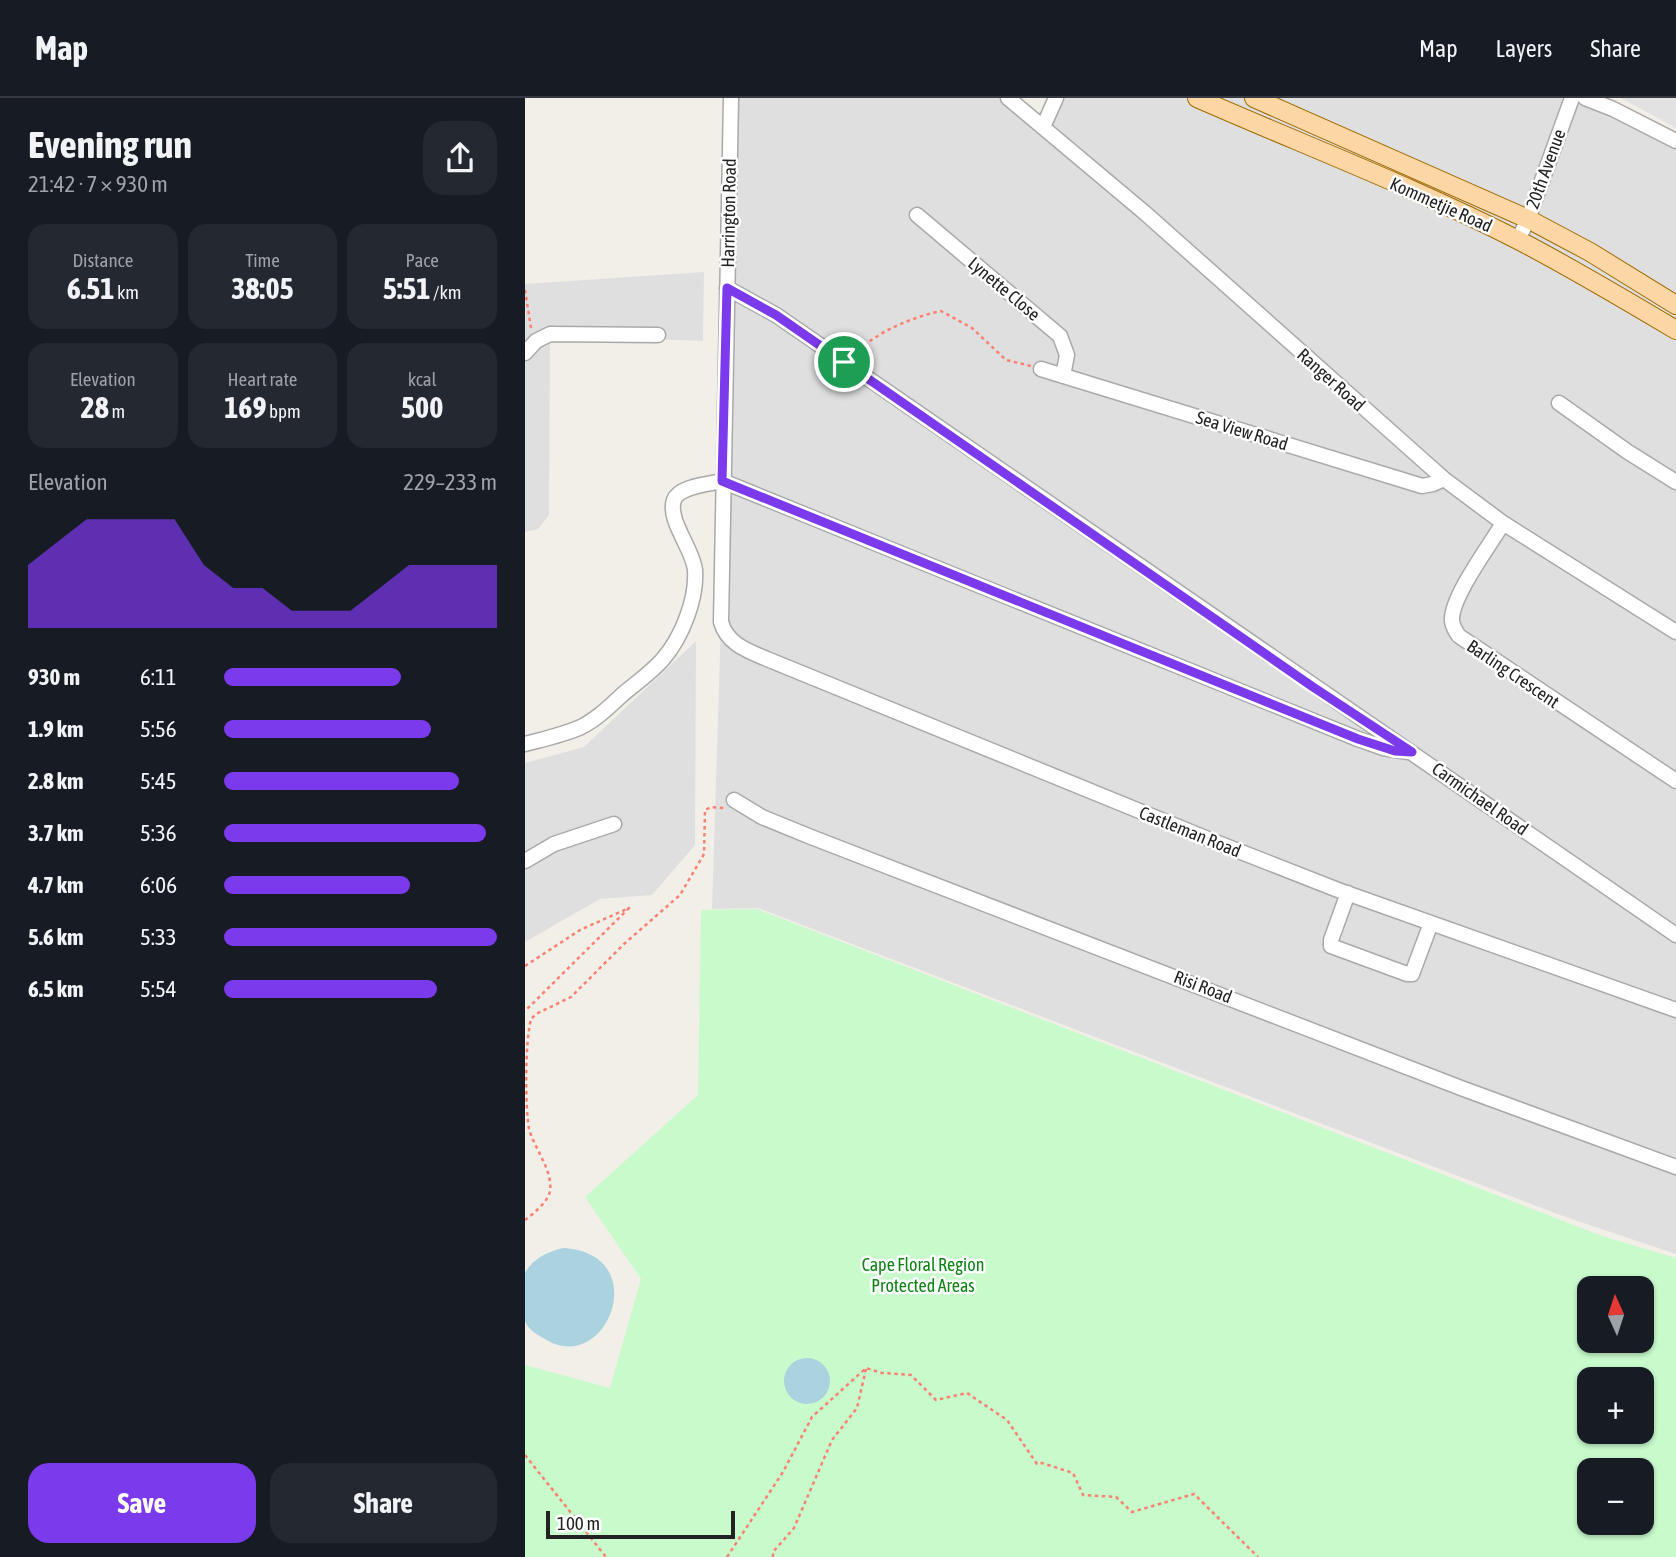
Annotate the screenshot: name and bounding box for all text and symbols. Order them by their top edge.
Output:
text: Map [35,29,88,67]
text: Map [1419,35,1458,62]
text: Layers [1496,35,1552,62]
text: Share [1590,35,1641,62]
button: share [423,121,497,195]
text: Evening run [28,123,192,166]
street label: 20th Avenue [1521,126,1570,211]
street label: Harrington Road [717,158,740,268]
text: 21:42 · 7 × 930 m [28,171,168,197]
street label: Kommetjie Road [1387,173,1495,236]
text: Distance [72,249,133,271]
text: Time [245,249,280,271]
text: Pace [405,249,439,271]
street label: Lynette Close [964,253,1044,325]
text: 6.51 [67,271,114,305]
text: 38:05 [231,271,294,305]
text: 5:51 [383,271,430,305]
text: km [114,281,139,303]
text: /km [430,281,462,303]
pin [814,332,874,392]
icon: arrive [825,343,863,381]
street label: Ranger Road [1293,344,1369,415]
text: Elevation [70,368,136,390]
text: Heart rate [228,368,297,390]
text: kcal [408,368,437,390]
text: 28 [81,390,109,424]
text: 169 [224,390,267,424]
text: 500 [401,390,443,424]
text: m [109,400,125,422]
text: bpm [267,400,301,422]
street label: Sea View Road [1194,407,1291,454]
text: Elevation [28,469,108,495]
text: 229–233 m [403,469,497,495]
street label: Barling Crescent [1463,635,1563,712]
text: 930 m [28,664,80,690]
text: 6:11 [140,664,177,690]
text: 1.9 km [28,716,84,742]
text: 5:56 [140,716,177,742]
street label: Carmichael Road [1428,758,1532,839]
text: 2.8 km [28,768,84,794]
text: 5:45 [140,768,177,794]
street label: Castleman Road [1136,802,1244,861]
text: 3.7 km [28,820,84,846]
text: 5:36 [140,820,177,846]
text: 4.7 km [28,872,84,898]
text: 6:06 [140,872,177,898]
text: 5.6 km [28,924,84,950]
text: 5:33 [140,924,177,950]
street label: Risi Road [1171,966,1235,1007]
text: 6.5 km [28,976,84,1002]
text: 5:54 [140,976,177,1002]
park label: Cape Floral Region Protected Areas [862,1254,984,1296]
north arrow [1577,1276,1654,1353]
map controls [1577,1276,1654,1535]
button: + [1577,1367,1654,1444]
button: − [1577,1458,1654,1535]
button: Save [28,1463,256,1543]
button: Share [270,1463,497,1543]
scale bar [546,1508,735,1540]
text: 100 m [557,1512,600,1534]

